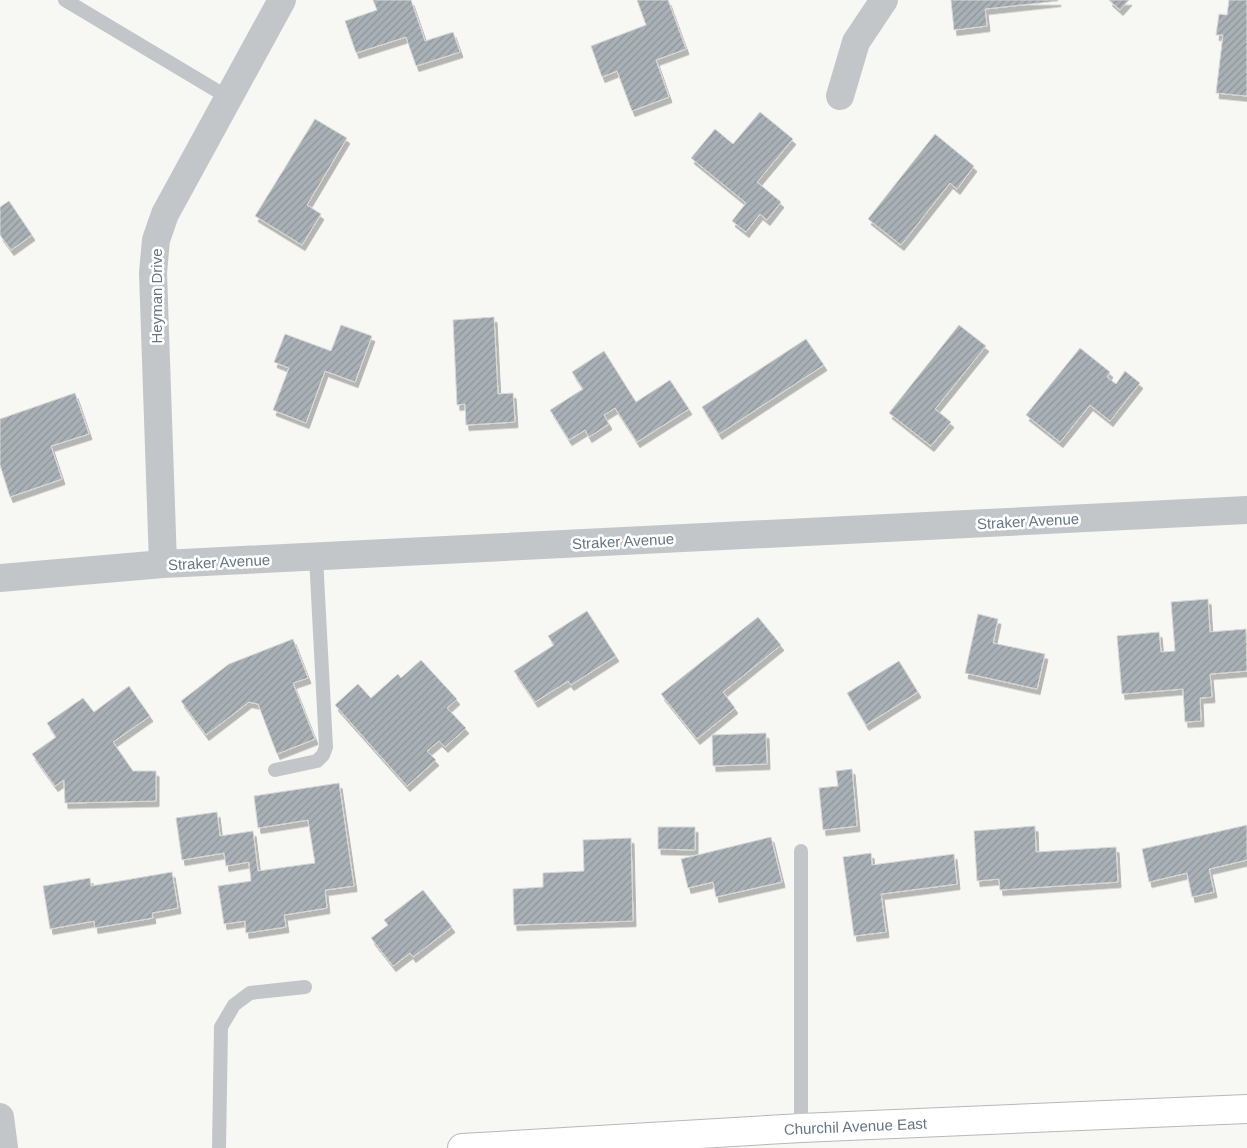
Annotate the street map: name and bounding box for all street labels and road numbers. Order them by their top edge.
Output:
street label: Heyman Drive [148,248,165,344]
street label: Straker Avenue [976,510,1080,532]
street label: Straker Avenue [571,530,675,552]
street label: Straker Avenue [167,551,271,573]
street label: Churchil Avenue East [783,1114,928,1137]

